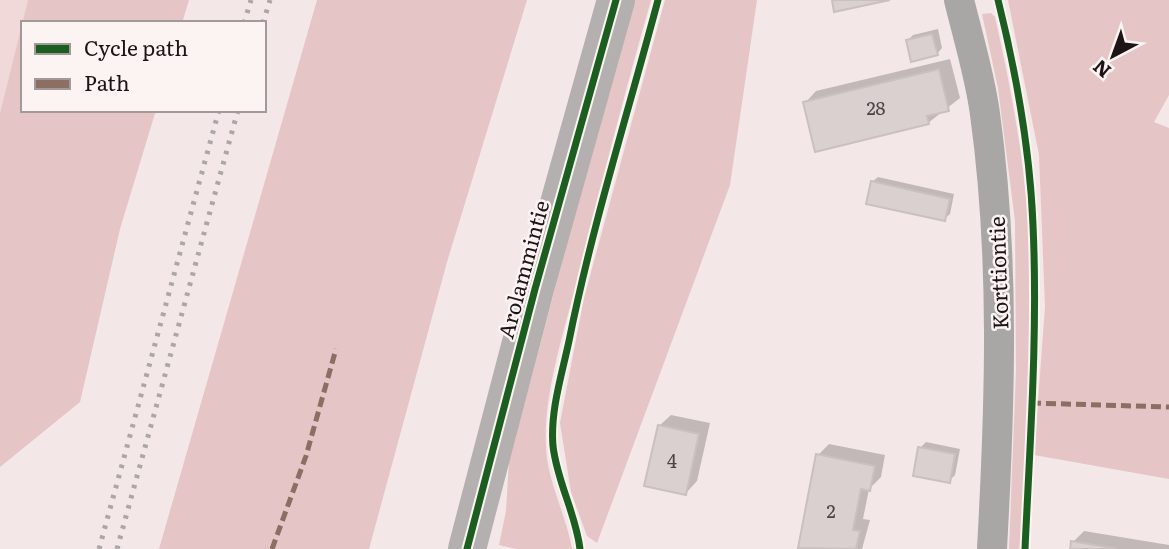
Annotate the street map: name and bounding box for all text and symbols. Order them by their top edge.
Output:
legend [21,21,266,112]
north arrow [1078,21,1148,91]
text: Cycle path [84,31,188,62]
text: N [1086,54,1116,85]
text: Path [84,66,130,97]
house number: 28 [866,94,886,121]
street label: Arolammintie [489,196,555,342]
street label: Korttiontie [980,216,1014,330]
house number: 4 [667,447,677,474]
house number: 2 [826,497,836,524]

